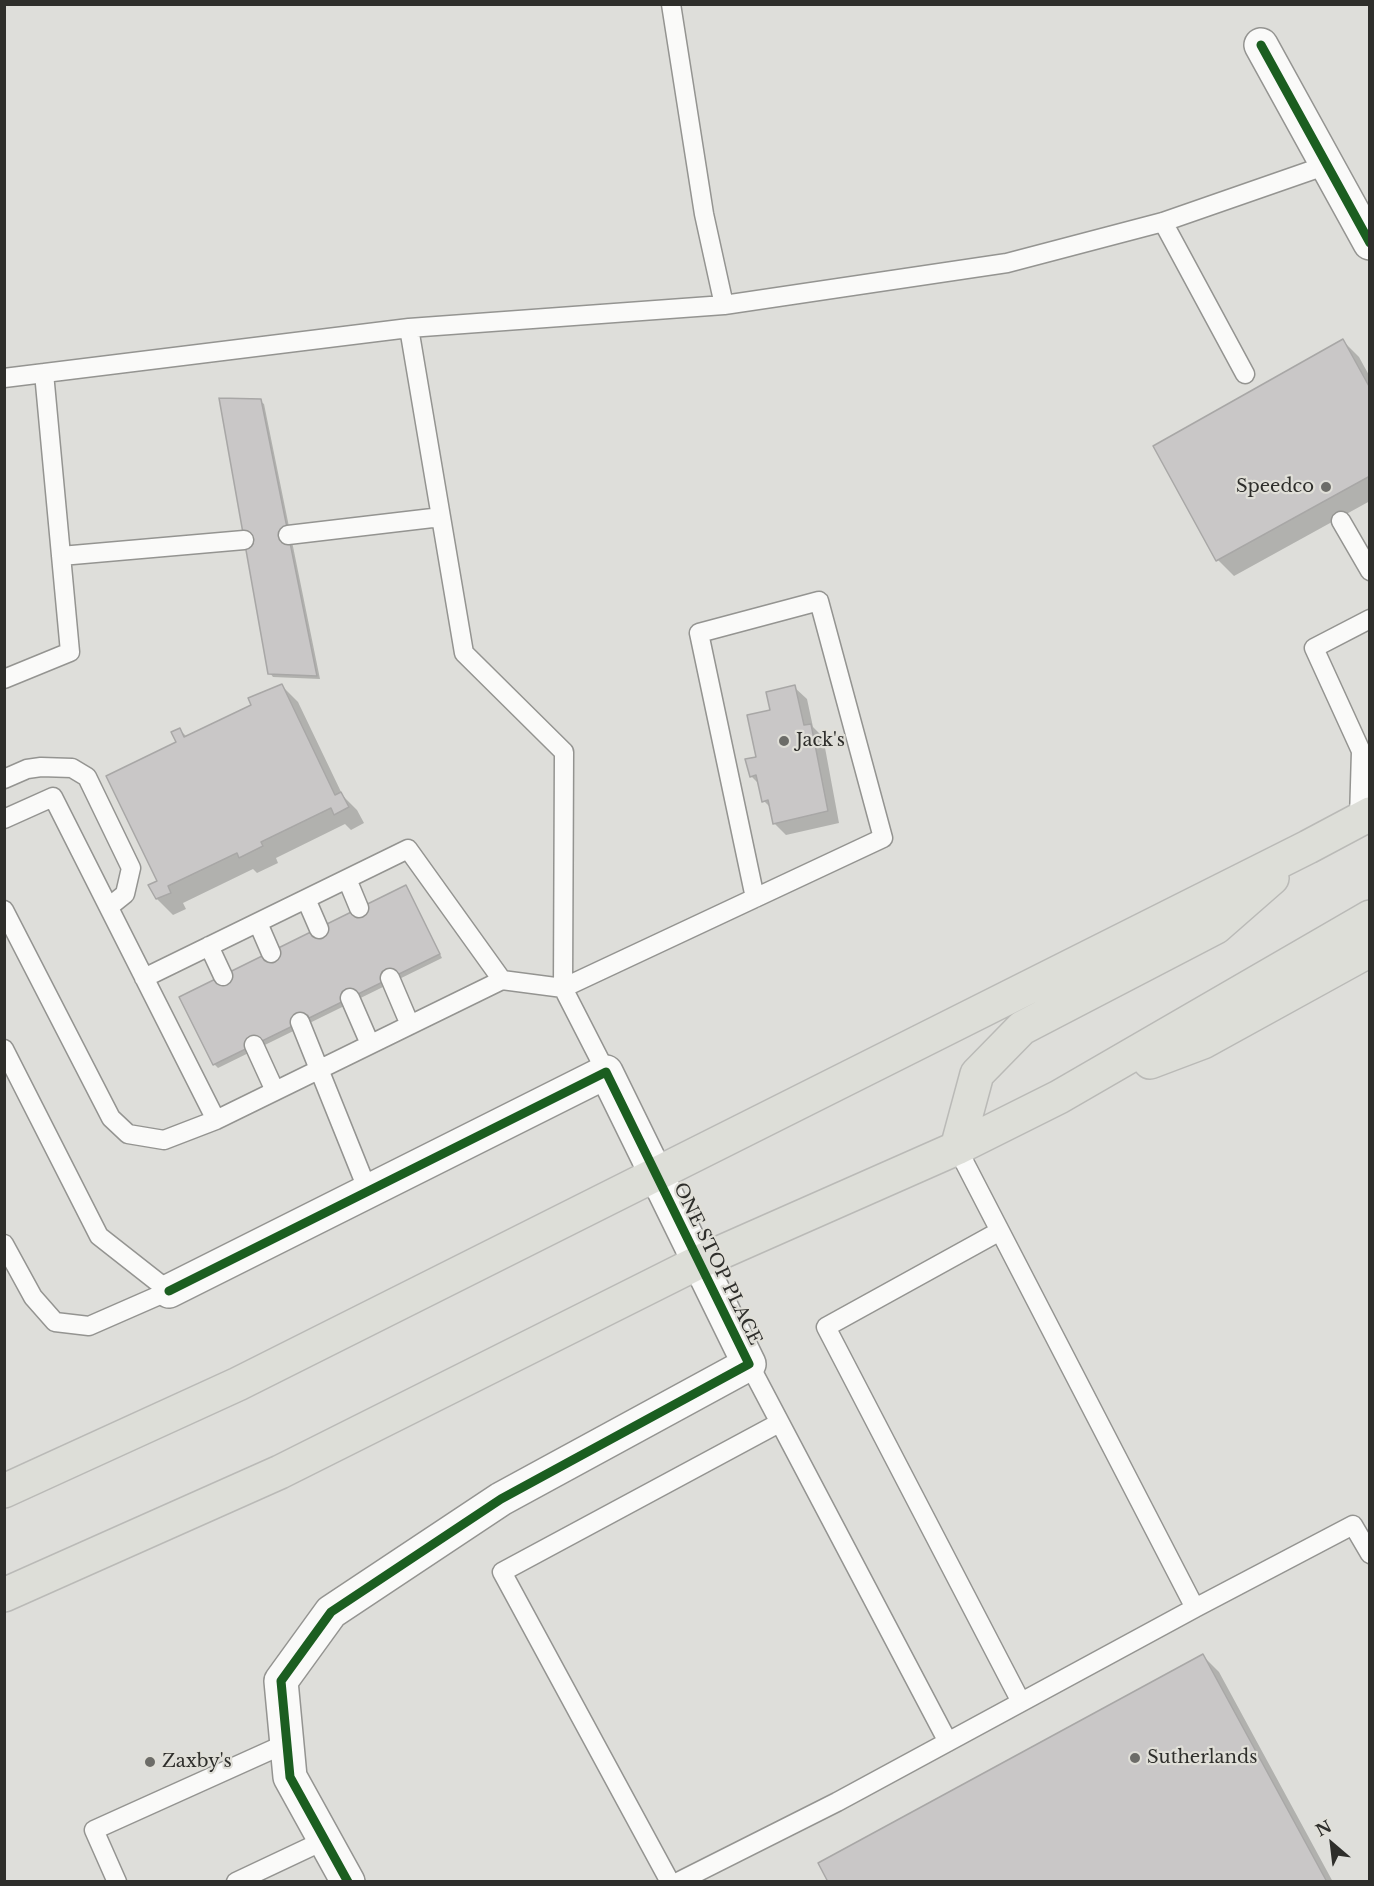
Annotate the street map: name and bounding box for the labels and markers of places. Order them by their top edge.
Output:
place label: Speedco [1236,476,1314,498]
marker: Speedco [1319,480,1333,494]
place label: Jack's [796,730,845,752]
marker: Jack's [777,734,791,748]
place label: Sutherlands [1147,1747,1257,1769]
place label: Zaxby's [162,1751,232,1773]
marker: Sutherlands [1128,1751,1142,1765]
marker: Zaxby's [143,1755,157,1769]

